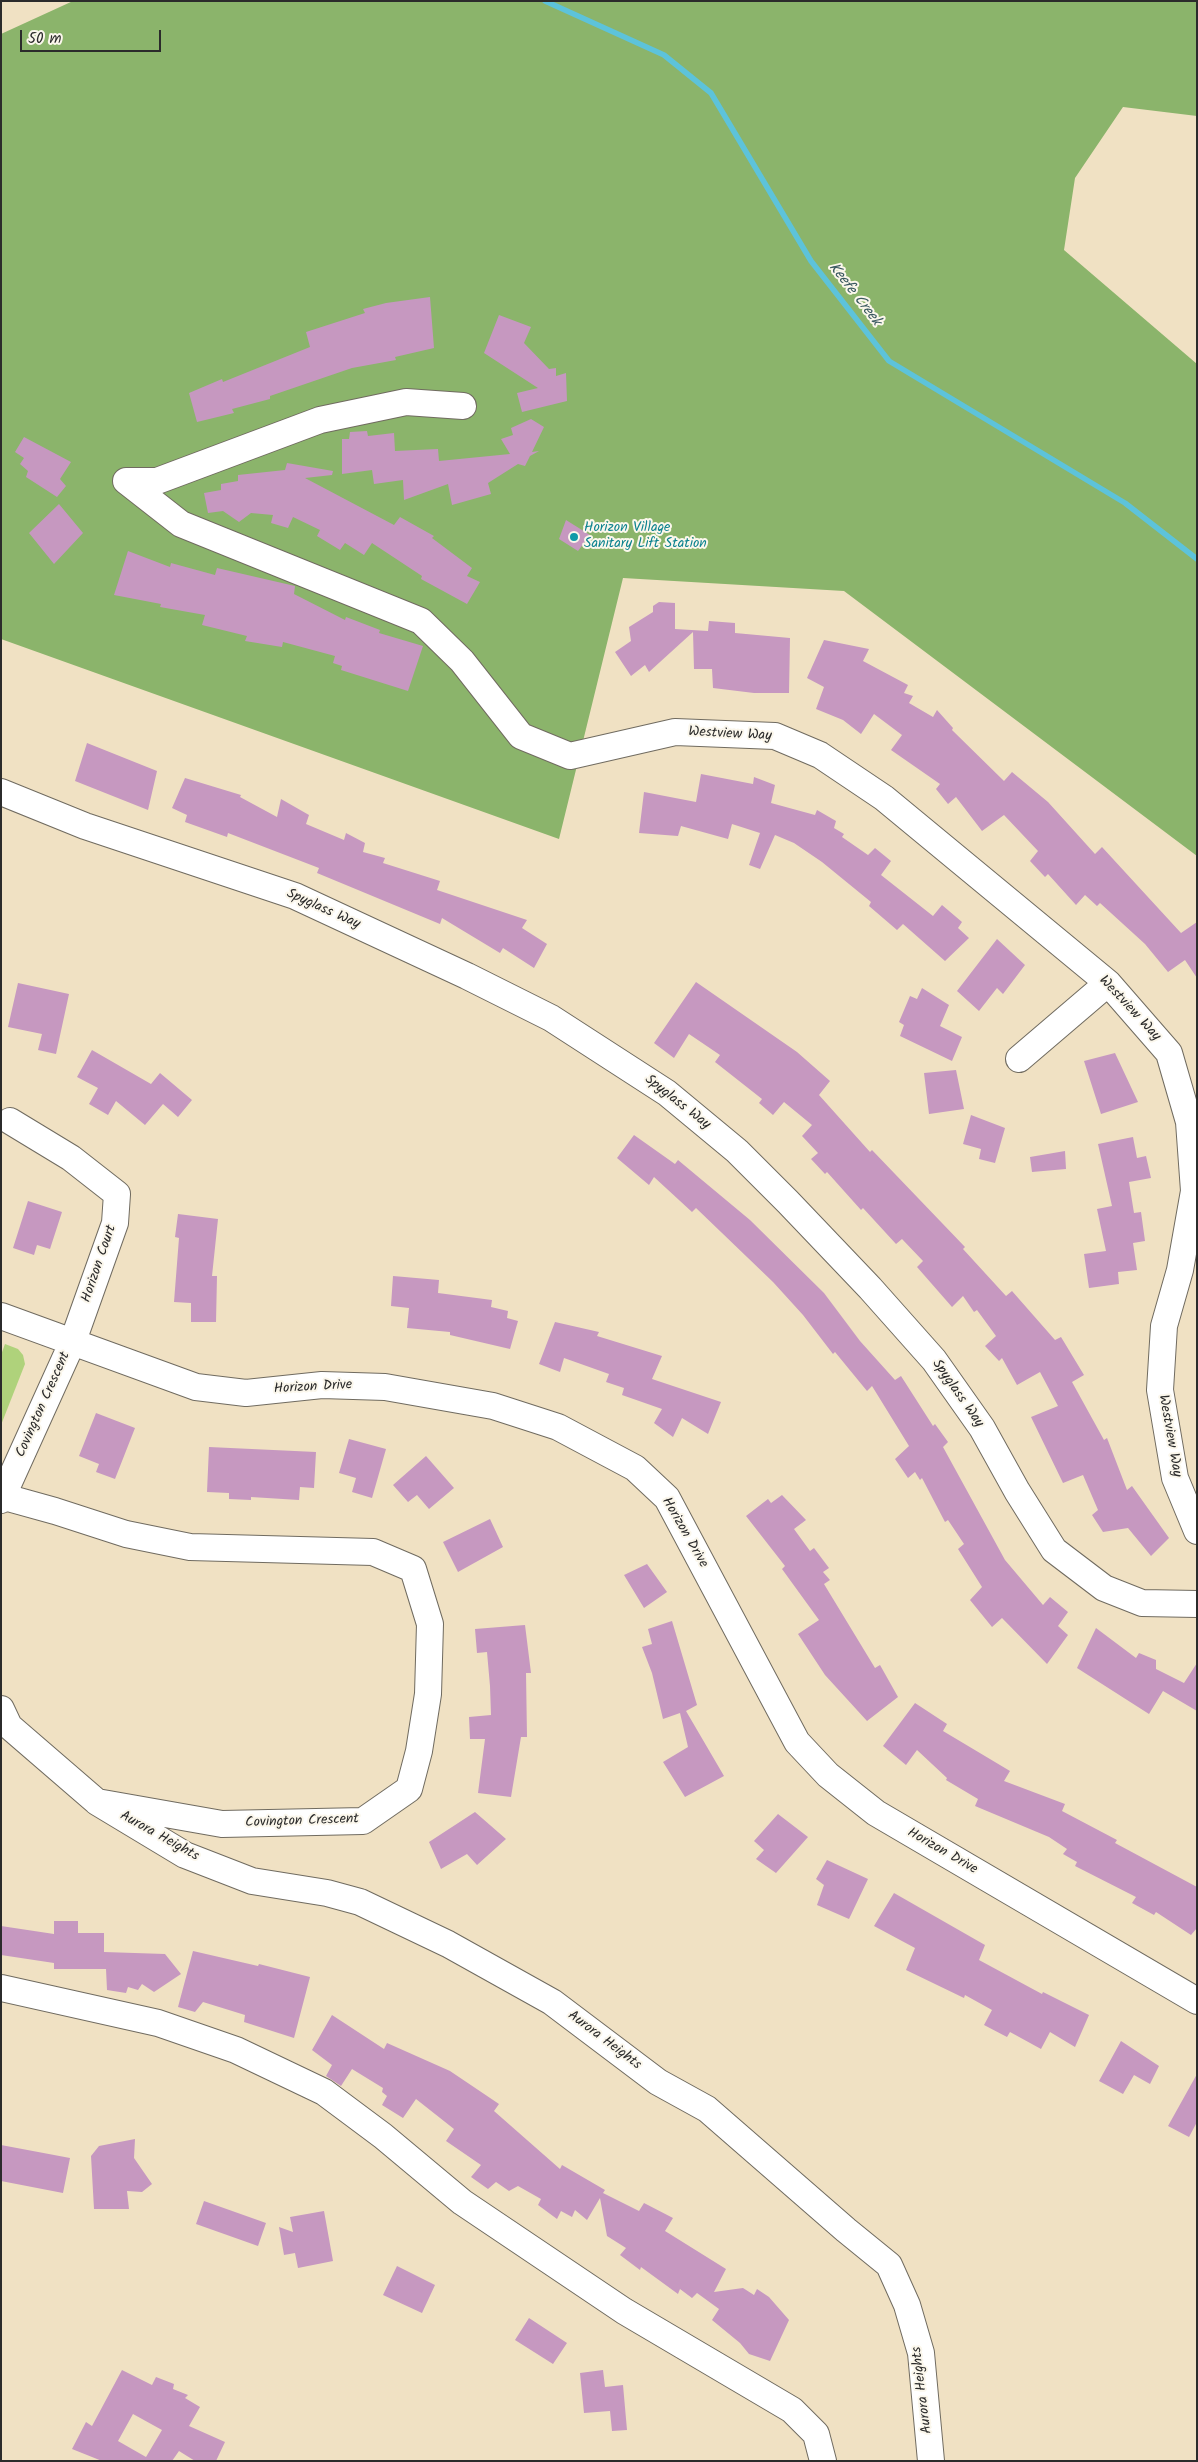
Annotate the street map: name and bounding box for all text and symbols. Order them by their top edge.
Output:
scale bar [22,20,164,52]
text: 50 m [28,27,62,51]
water label: Keefe Creek [824,260,884,330]
place label: Horizon Village Sanitary Lift Station [584,521,707,554]
marker: Horizon Village Sanitary Lift Station [568,531,580,543]
street label: Westview Way [688,724,772,746]
street label: Spyglass Way [284,886,362,934]
street label: Westview Way [1094,973,1164,1045]
street label: Spyglass Way [641,1072,713,1134]
street label: Horizon Court [79,1223,121,1305]
street label: Covington Crescent [13,1350,75,1460]
street label: Spyglass Way [927,1357,987,1431]
street label: Horizon Drive [273,1378,353,1398]
street label: Westview Way [1153,1394,1185,1478]
street label: Horizon Drive [657,1495,711,1571]
street label: Aurora Heights [117,1808,201,1866]
street label: Covington Crescent [245,1812,359,1832]
street label: Horizon Drive [904,1825,980,1879]
street label: Aurora Heights [564,2008,644,2074]
street label: Aurora Heights [909,2346,937,2434]

